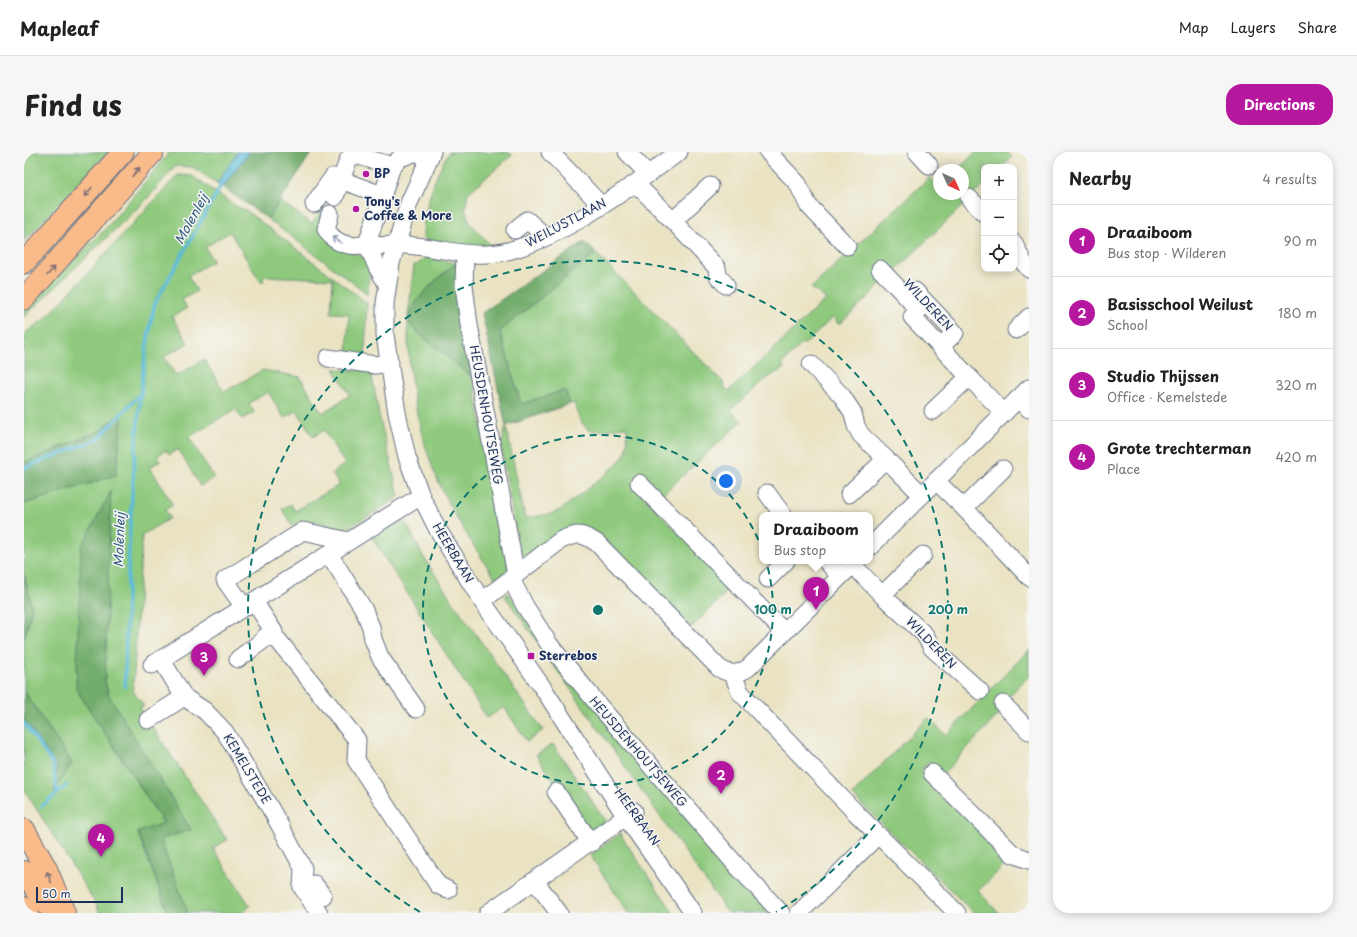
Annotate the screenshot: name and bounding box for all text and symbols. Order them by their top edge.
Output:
text: Mapleaf [20,14,98,42]
text: Map [1179,17,1209,38]
text: Layers [1231,17,1276,38]
text: Share [1298,17,1337,38]
text: Find us [24,83,122,126]
button: Directions [1226,84,1333,125]
place label: BP [374,164,390,182]
north arrow [933,164,969,200]
map controls [981,164,1017,272]
button: + [981,164,1017,200]
text: Nearby [1069,165,1131,191]
one-way arrow [131,167,140,178]
marker: BP [361,169,371,179]
text: 4 results [1263,169,1317,188]
one-way arrow [83,187,93,197]
water label: Molenleij [169,188,213,248]
place label: Tony's Coffee & More [364,192,452,224]
street label: WEILUSTLAAN [522,193,609,251]
button: − [981,200,1017,236]
marker: Tony's Coffee & More [351,204,361,214]
text: Draaiboom [1107,220,1192,243]
text: 1 [1079,231,1085,250]
text: 90 m [1284,231,1317,250]
one-way arrow [332,236,343,244]
button: locate [981,236,1017,272]
text: Bus stop · Wilderen [1107,243,1226,262]
one-way arrow [46,266,55,276]
street label: WILDEREN [900,274,958,334]
text: Basisschool Weilust [1107,292,1253,315]
text: 2 [1077,303,1087,322]
text: 180 m [1278,303,1317,322]
text: School [1107,315,1148,334]
street label: HEUSDENHOUTSEWEG [466,344,508,486]
text: Studio Thijssen [1107,364,1219,387]
text: 3 [1078,375,1086,394]
text: 320 m [1275,375,1317,394]
text: Office · Kemelstede [1107,387,1227,406]
text: Grote trechterman [1107,436,1251,459]
text: 4 [1078,447,1086,466]
text: 420 m [1275,447,1317,466]
text: Place [1107,459,1140,478]
your location [716,471,736,491]
water label: Molenleij [108,510,129,568]
popup [759,512,873,564]
text: Draaiboom [773,517,859,540]
street label: HEERBAAN [429,519,479,586]
text: Bus stop [773,540,826,559]
pin: 1 [803,577,829,610]
text: 100 m [754,600,792,618]
text: 200 m [928,600,968,618]
centre of rings [591,603,605,617]
street label: WILDEREN [902,612,961,672]
pin: 3 [191,643,217,676]
place label: Sterrebos [539,646,597,664]
marker: Sterrebos [526,651,536,661]
street label: HEUSDENHOUTSEWEG [586,692,692,811]
street label: KEMELSTEDE [220,730,276,807]
pin: 2 [708,761,734,794]
street label: HEERBAAN [611,784,665,849]
pin: 4 [88,824,114,857]
one-way arrow [45,871,53,883]
scale bar [36,885,123,904]
text: 50 m [42,885,71,902]

